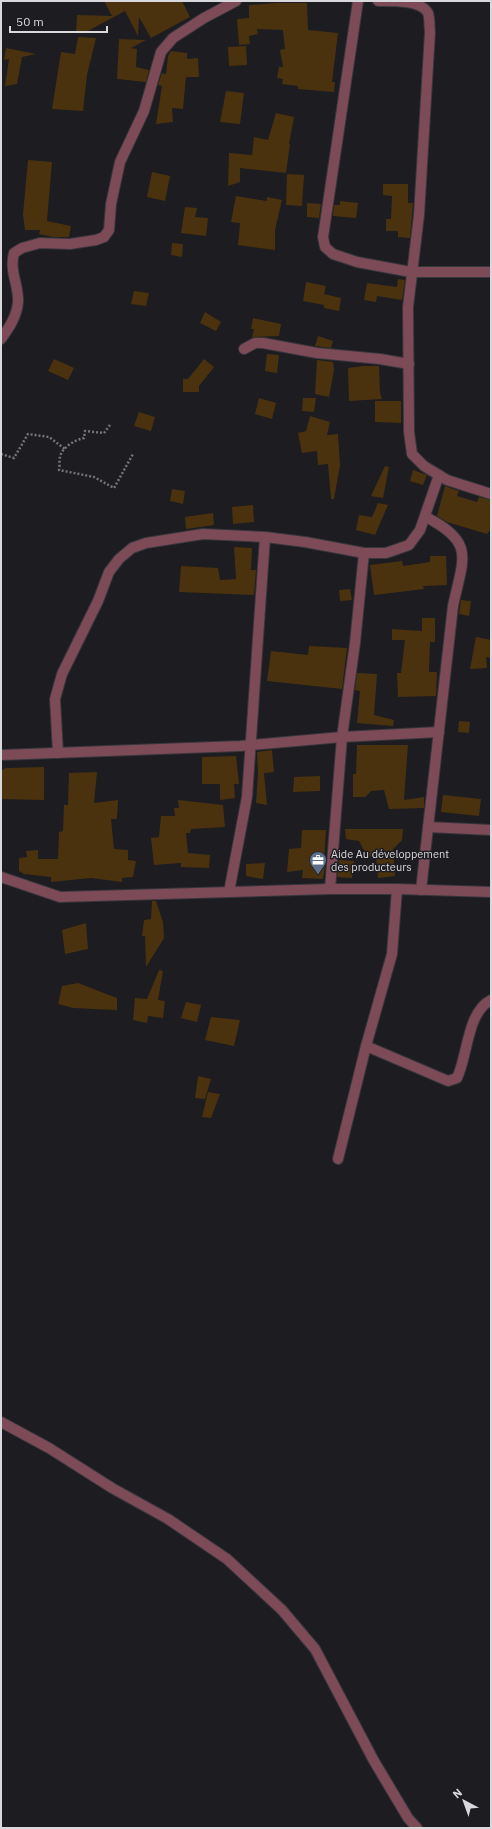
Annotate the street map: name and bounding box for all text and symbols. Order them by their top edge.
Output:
scale bar [10,8,107,34]
text: 50 m [16,14,44,29]
place label: Aide Au développement des producteurs [331,847,449,874]
office icon: Aide Au développement des producteurs [308,850,328,875]
north arrow [444,1781,484,1821]
text: N [450,1786,465,1801]

